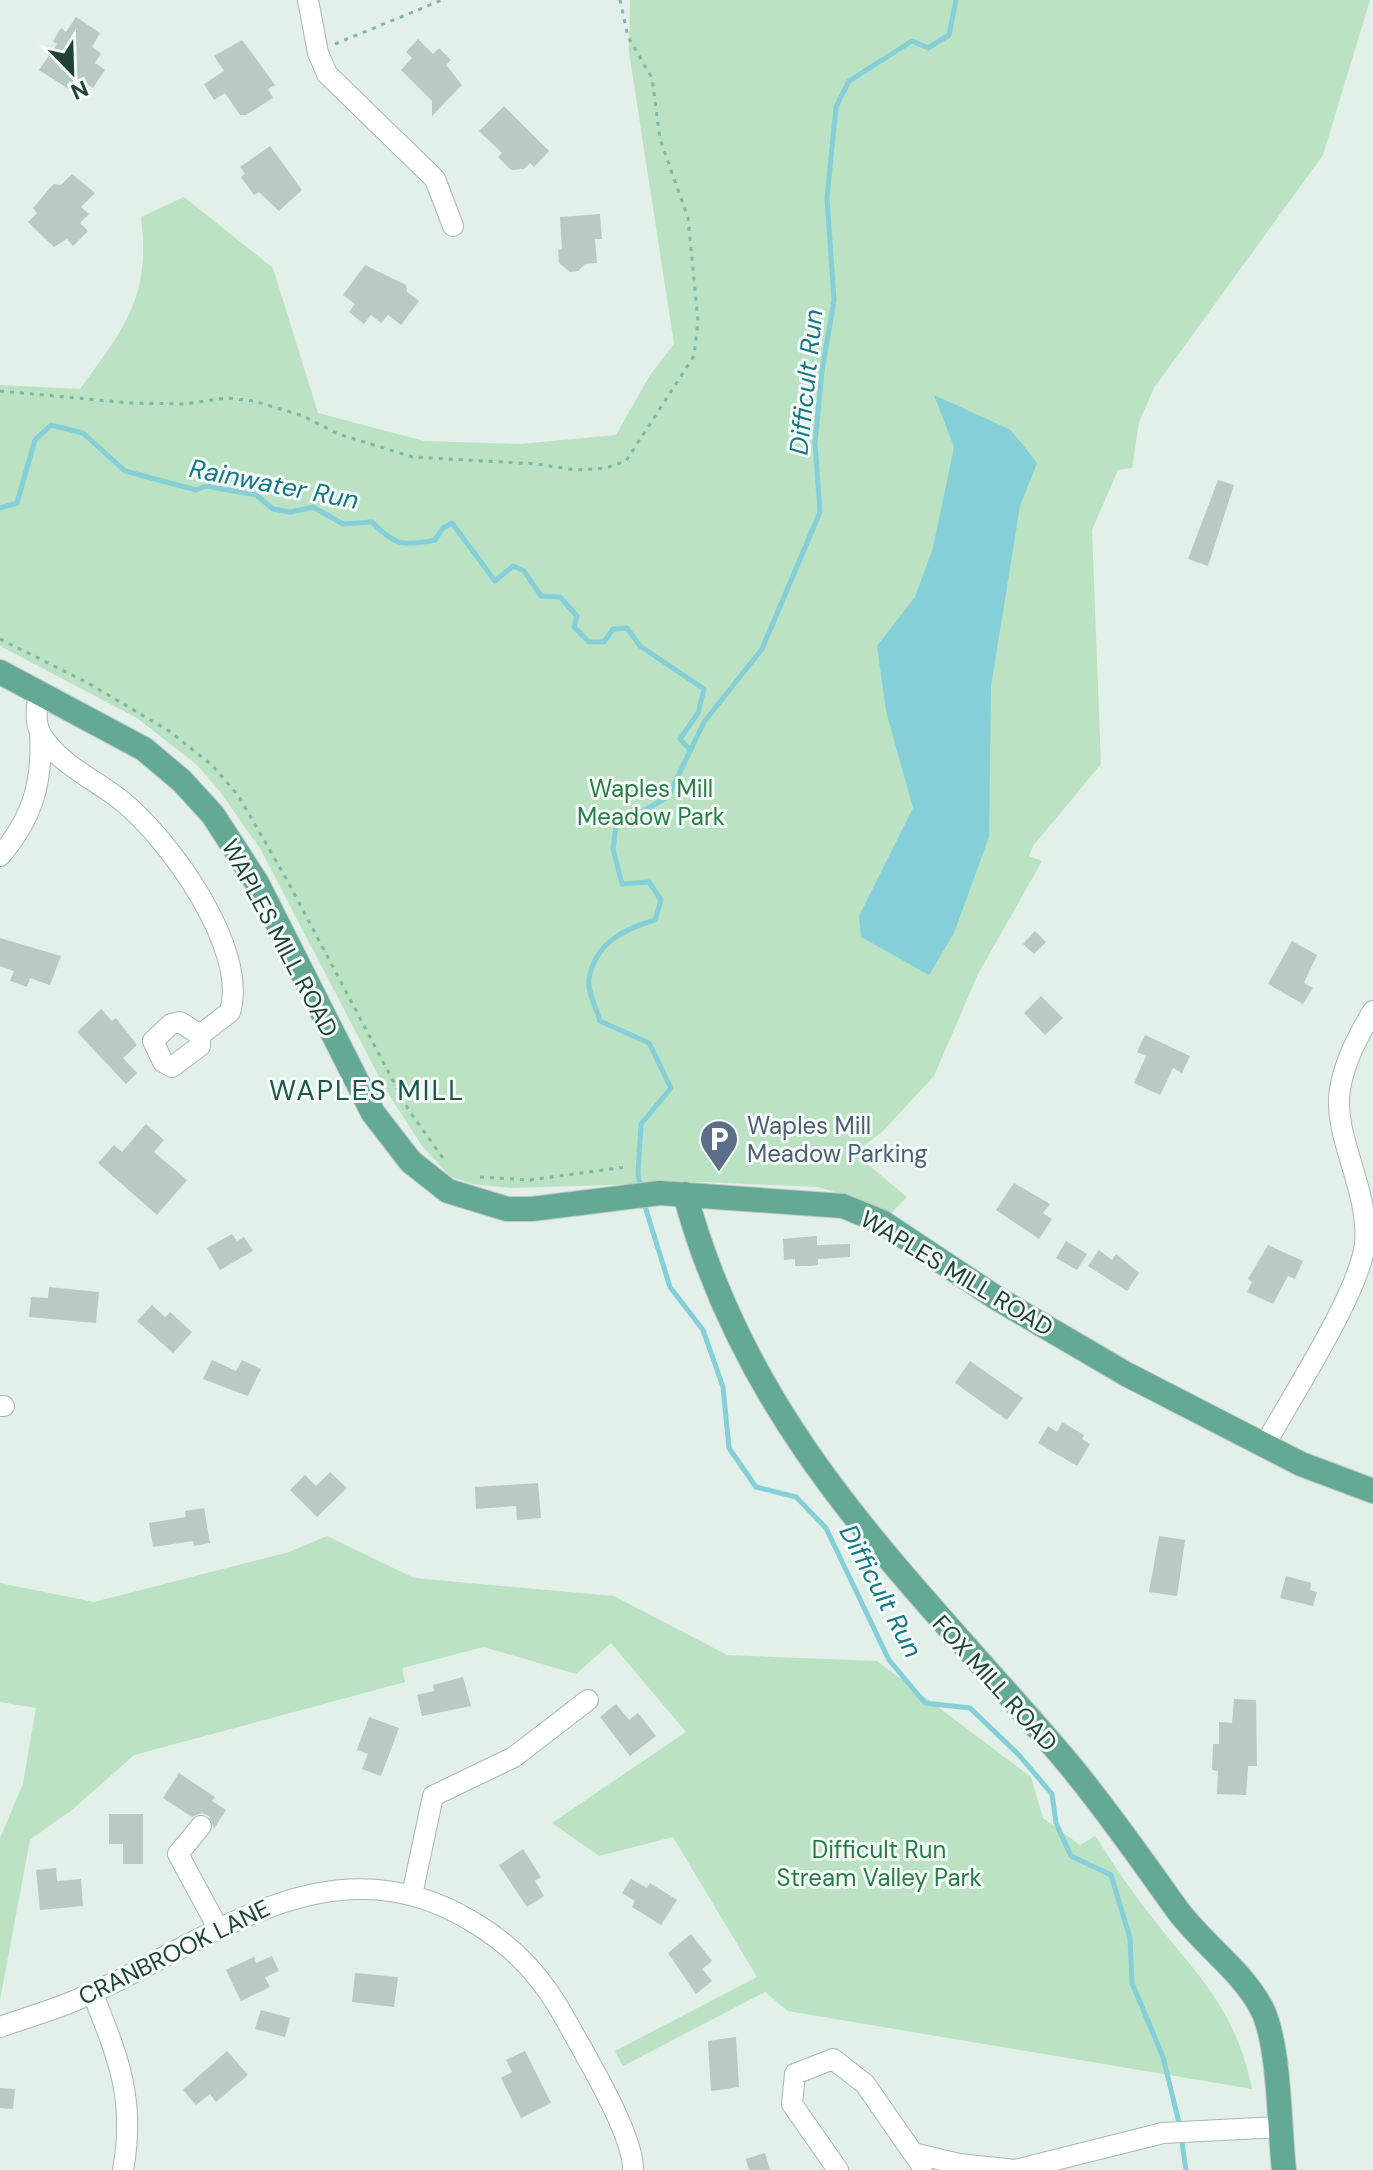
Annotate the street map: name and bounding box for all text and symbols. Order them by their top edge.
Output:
north arrow [32,32,112,112]
text: N [67,73,93,106]
water label: Difficult Run [781,308,831,456]
water label: Rainwater Run [186,451,362,517]
park label: Waples Mill Meadow Park [577,773,725,832]
street label: WAPLES MILL ROAD [215,834,345,1042]
district label: WAPLES MILL [269,1072,465,1109]
place label: Waples Mill Meadow Parking [747,1110,928,1169]
parking icon: Waples Mill Meadow Parking [698,1118,740,1173]
street label: WAPLES MILL ROAD [855,1203,1059,1343]
water label: Difficult Run [832,1518,930,1664]
street label: FOX MILL ROAD [926,1608,1064,1758]
park label: Difficult Run Stream Valley Park [777,1834,981,1893]
street label: CRANBROOK LANE [73,1892,275,2012]

